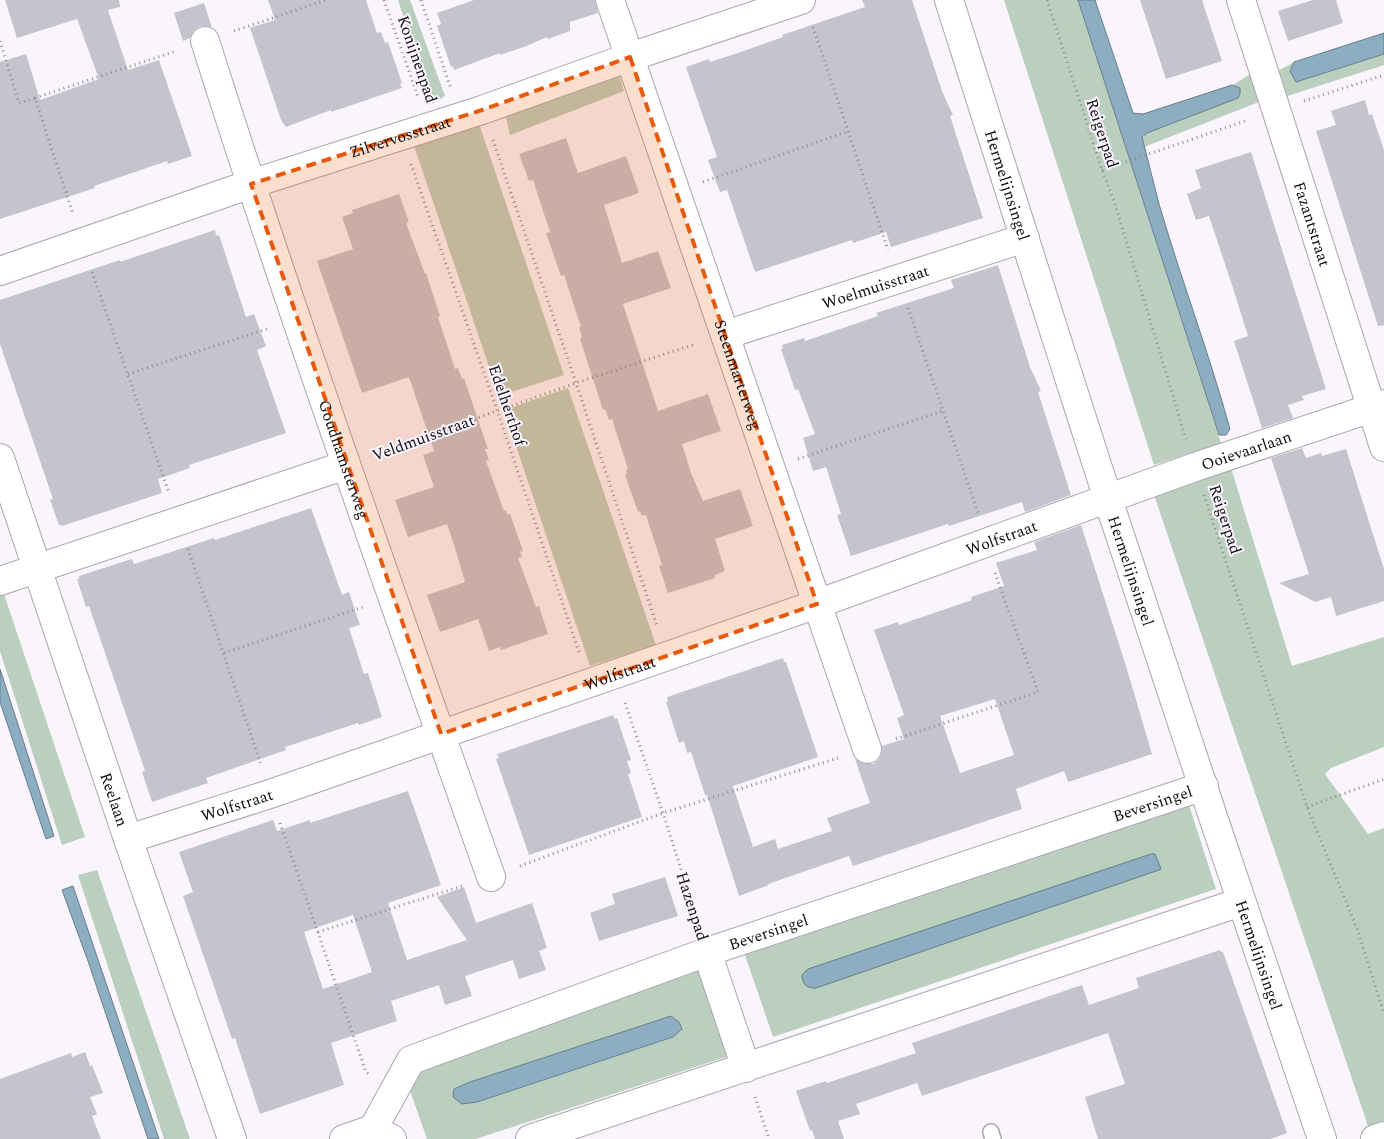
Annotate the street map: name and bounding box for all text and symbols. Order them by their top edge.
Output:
street label: Konijnenpad [391,12,443,106]
street label: Reigerpad [1080,95,1125,171]
street label: Zilvervosstraat [346,110,454,165]
street label: Hermelijnsingel [978,127,1035,244]
street label: Fazantstraat [1287,178,1337,270]
street label: Woelmuisstraat [819,259,933,316]
street label: Steenmarterweg [708,316,768,433]
street label: Edelherthof [482,362,533,451]
street label: Goudhamsterweg [312,397,375,523]
street label: Veldmuisstraat [369,408,478,468]
street label: Ooievaarlaan [1198,425,1295,477]
street label: Reigerpad [1203,481,1248,557]
street label: Hermelijnsingel [1101,513,1160,629]
street label: Wolfstraat [962,514,1041,562]
street label: Wolfstraat [581,650,659,697]
street label: Reelaan [93,769,134,830]
street label: Beversingel [1110,780,1196,829]
street label: Wolfstraat [198,783,277,828]
street label: Hazenpad [670,869,714,944]
street label: Hermelijnsingel [1229,897,1288,1013]
street label: Beversingel [726,908,812,957]

